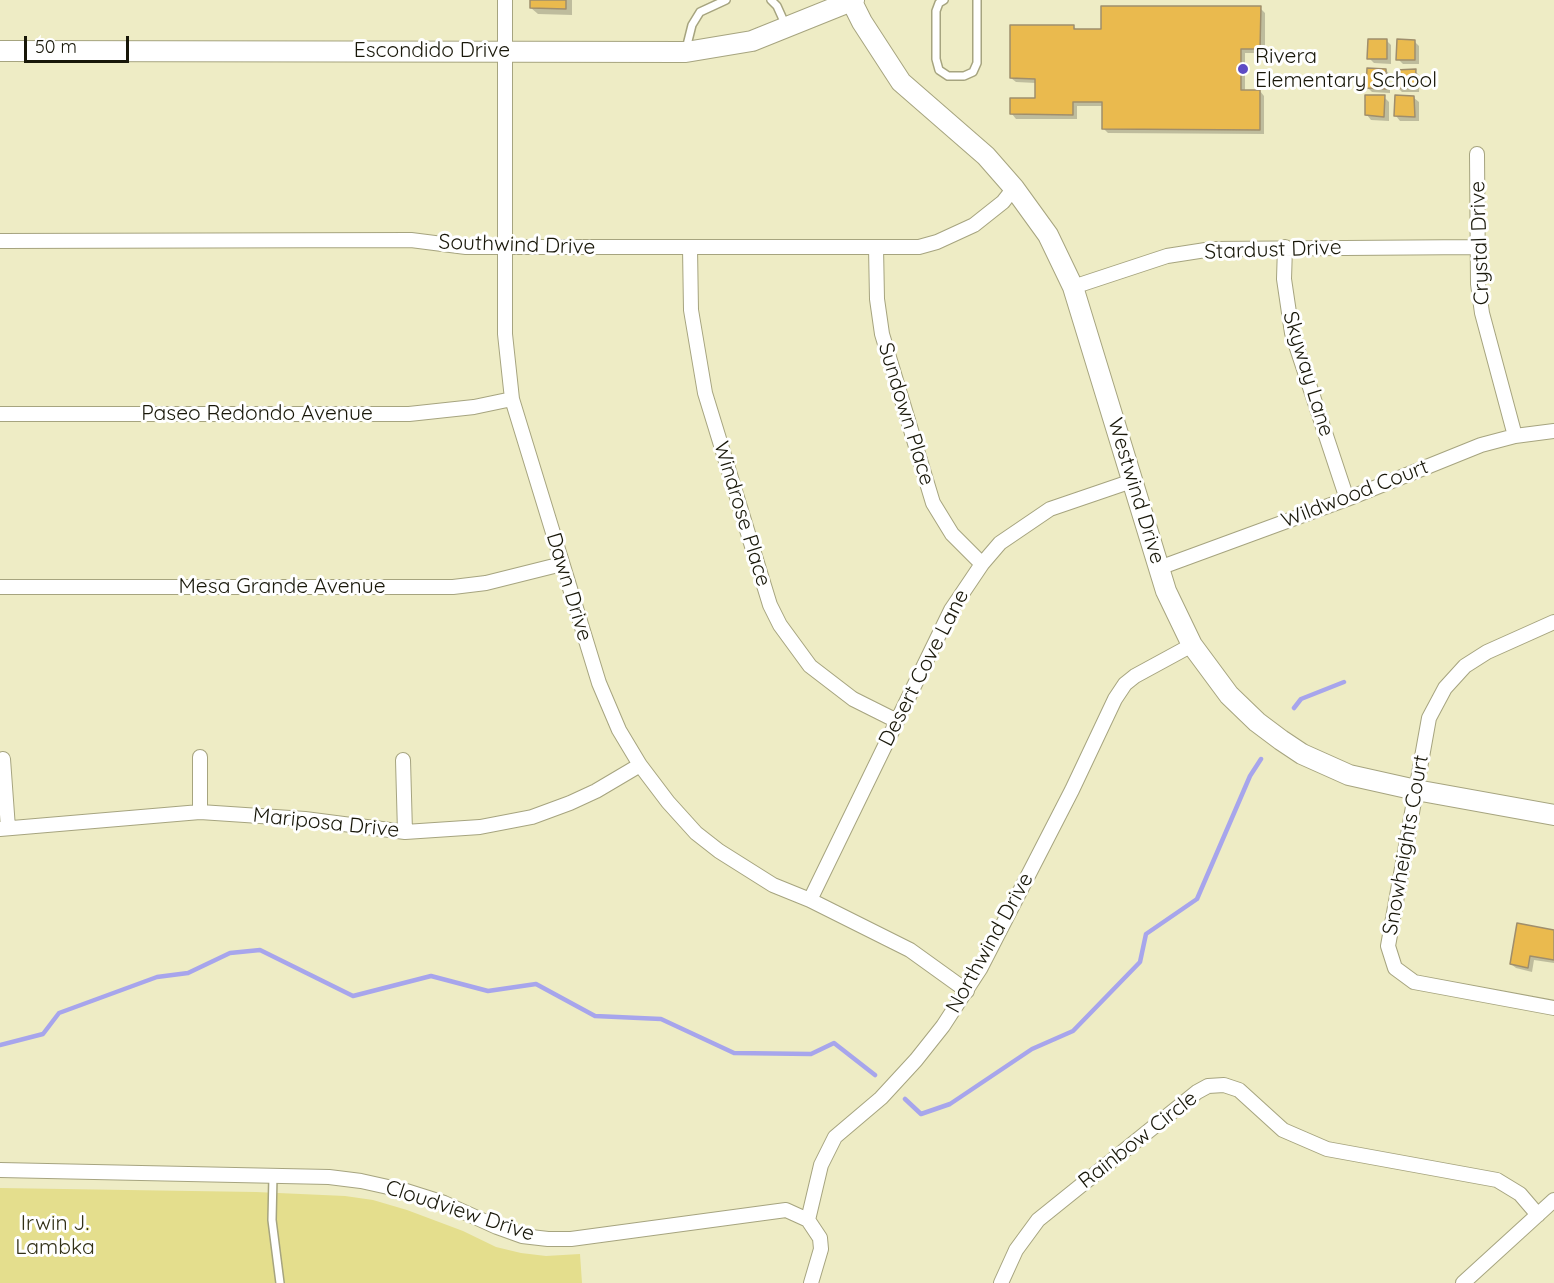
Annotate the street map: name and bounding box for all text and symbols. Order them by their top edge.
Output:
scale bar [27,24,132,62]
text: 50 m [35,35,77,58]
street label: Escondido Drive [354,38,510,64]
place label: Rivera Elementary School [1255,44,1437,94]
marker: Rivera Elementary School [1236,62,1250,76]
street label: Crystal Drive [1465,180,1495,306]
street label: Southwind Drive [438,230,596,260]
street label: Stardust Drive [1204,235,1342,265]
street label: Skyway Lane [1277,309,1339,439]
street label: Sundown Place [872,340,940,488]
street label: Paseo Redondo Avenue [141,401,373,427]
street label: Westwind Drive [1102,415,1170,567]
street label: Windrose Place [708,438,776,590]
street label: Wildwood Court [1278,454,1432,534]
street label: Dawn Drive [541,530,597,644]
street label: Mesa Grande Avenue [178,574,386,600]
street label: Desert Cove Lane [874,585,974,751]
street label: Snowheights Court [1378,753,1434,937]
street label: Mariposa Drive [252,803,400,843]
street label: Northwind Drive [941,868,1039,1018]
street label: Rainbow Circle [1074,1086,1202,1194]
street label: Cloudview Drive [382,1175,538,1247]
park label: Irwin J. Lambka [15,1211,95,1261]

